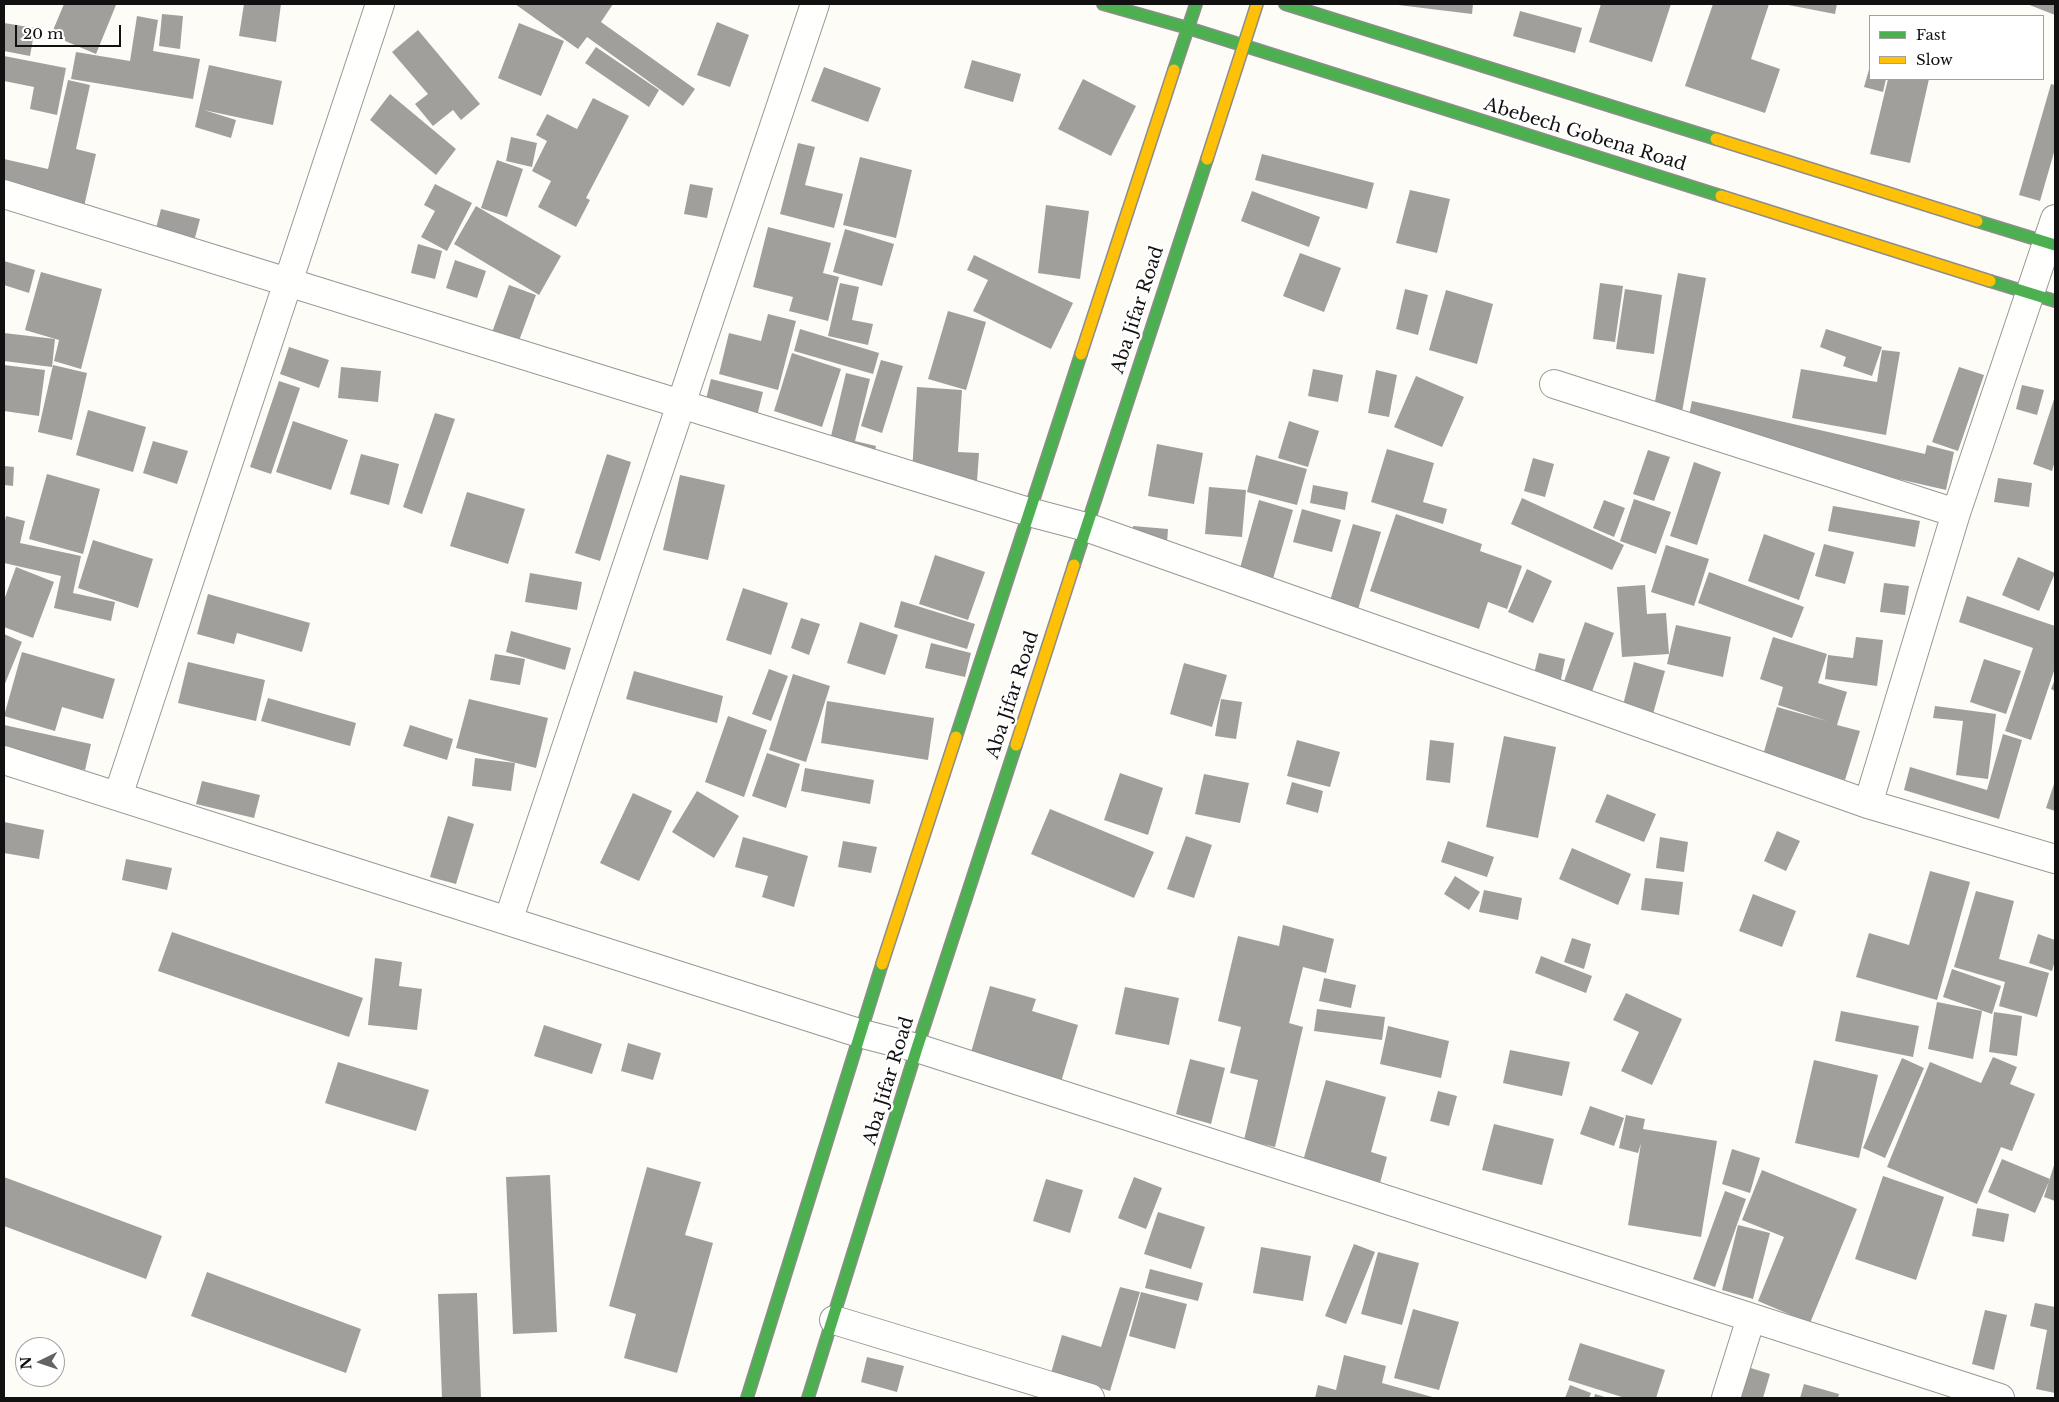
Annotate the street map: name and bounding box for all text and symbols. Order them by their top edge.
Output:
scale bar [18,15,124,47]
legend [1869,15,2044,80]
text: 20 m [23,24,63,43]
text: Fast [1916,25,1946,44]
text: Slow [1916,50,1953,69]
street label: Abebech Gobena Road [1481,94,1689,176]
street label: Aba Jifar Road [1107,243,1169,377]
street label: Aba Jifar Road [982,628,1044,762]
street label: Aba Jifar Road [859,1014,919,1148]
north arrow [15,1337,65,1387]
text: N [17,1356,35,1370]

